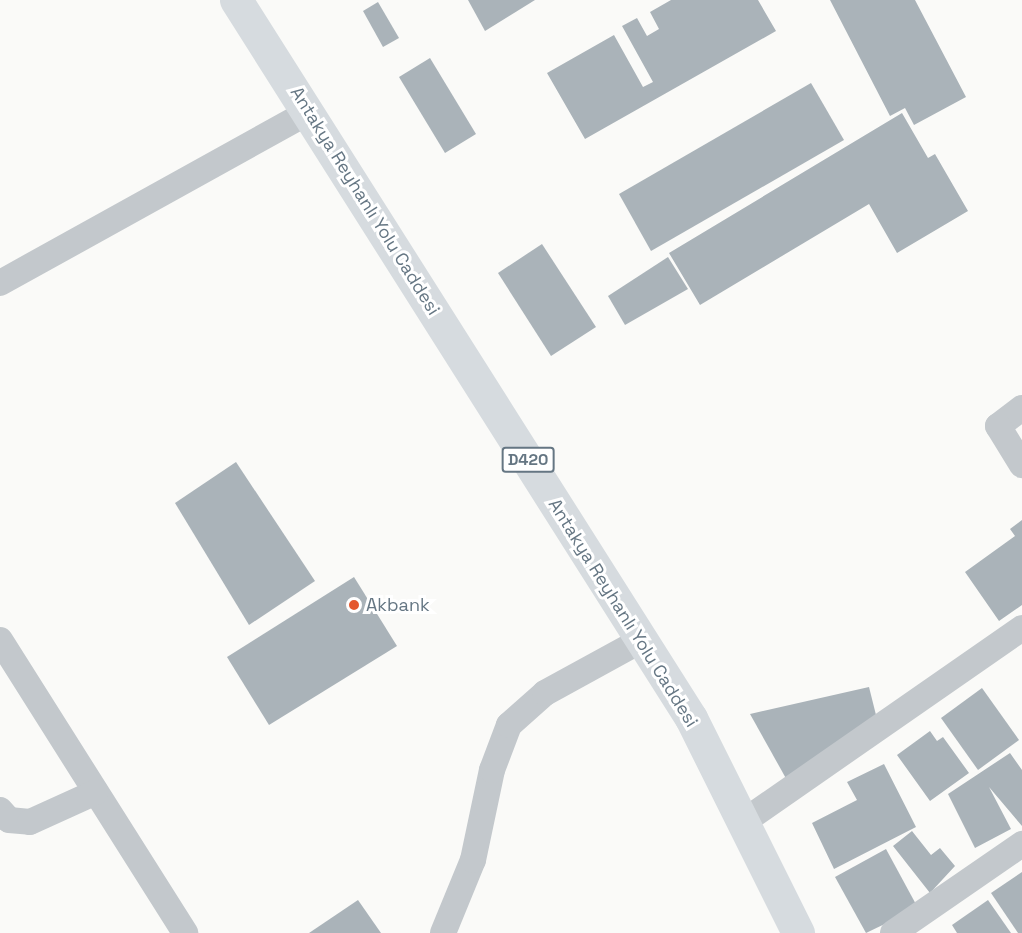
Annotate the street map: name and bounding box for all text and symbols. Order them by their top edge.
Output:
street label: Antakya Reyhanlı Yolu Caddesi [286,83,444,319]
road number: D420 [501,447,555,473]
street label: Antakya Reyhanlı Yolu Caddesi [544,495,702,731]
place label: Akbank [366,594,430,616]
marker: Akbank [347,598,361,612]

